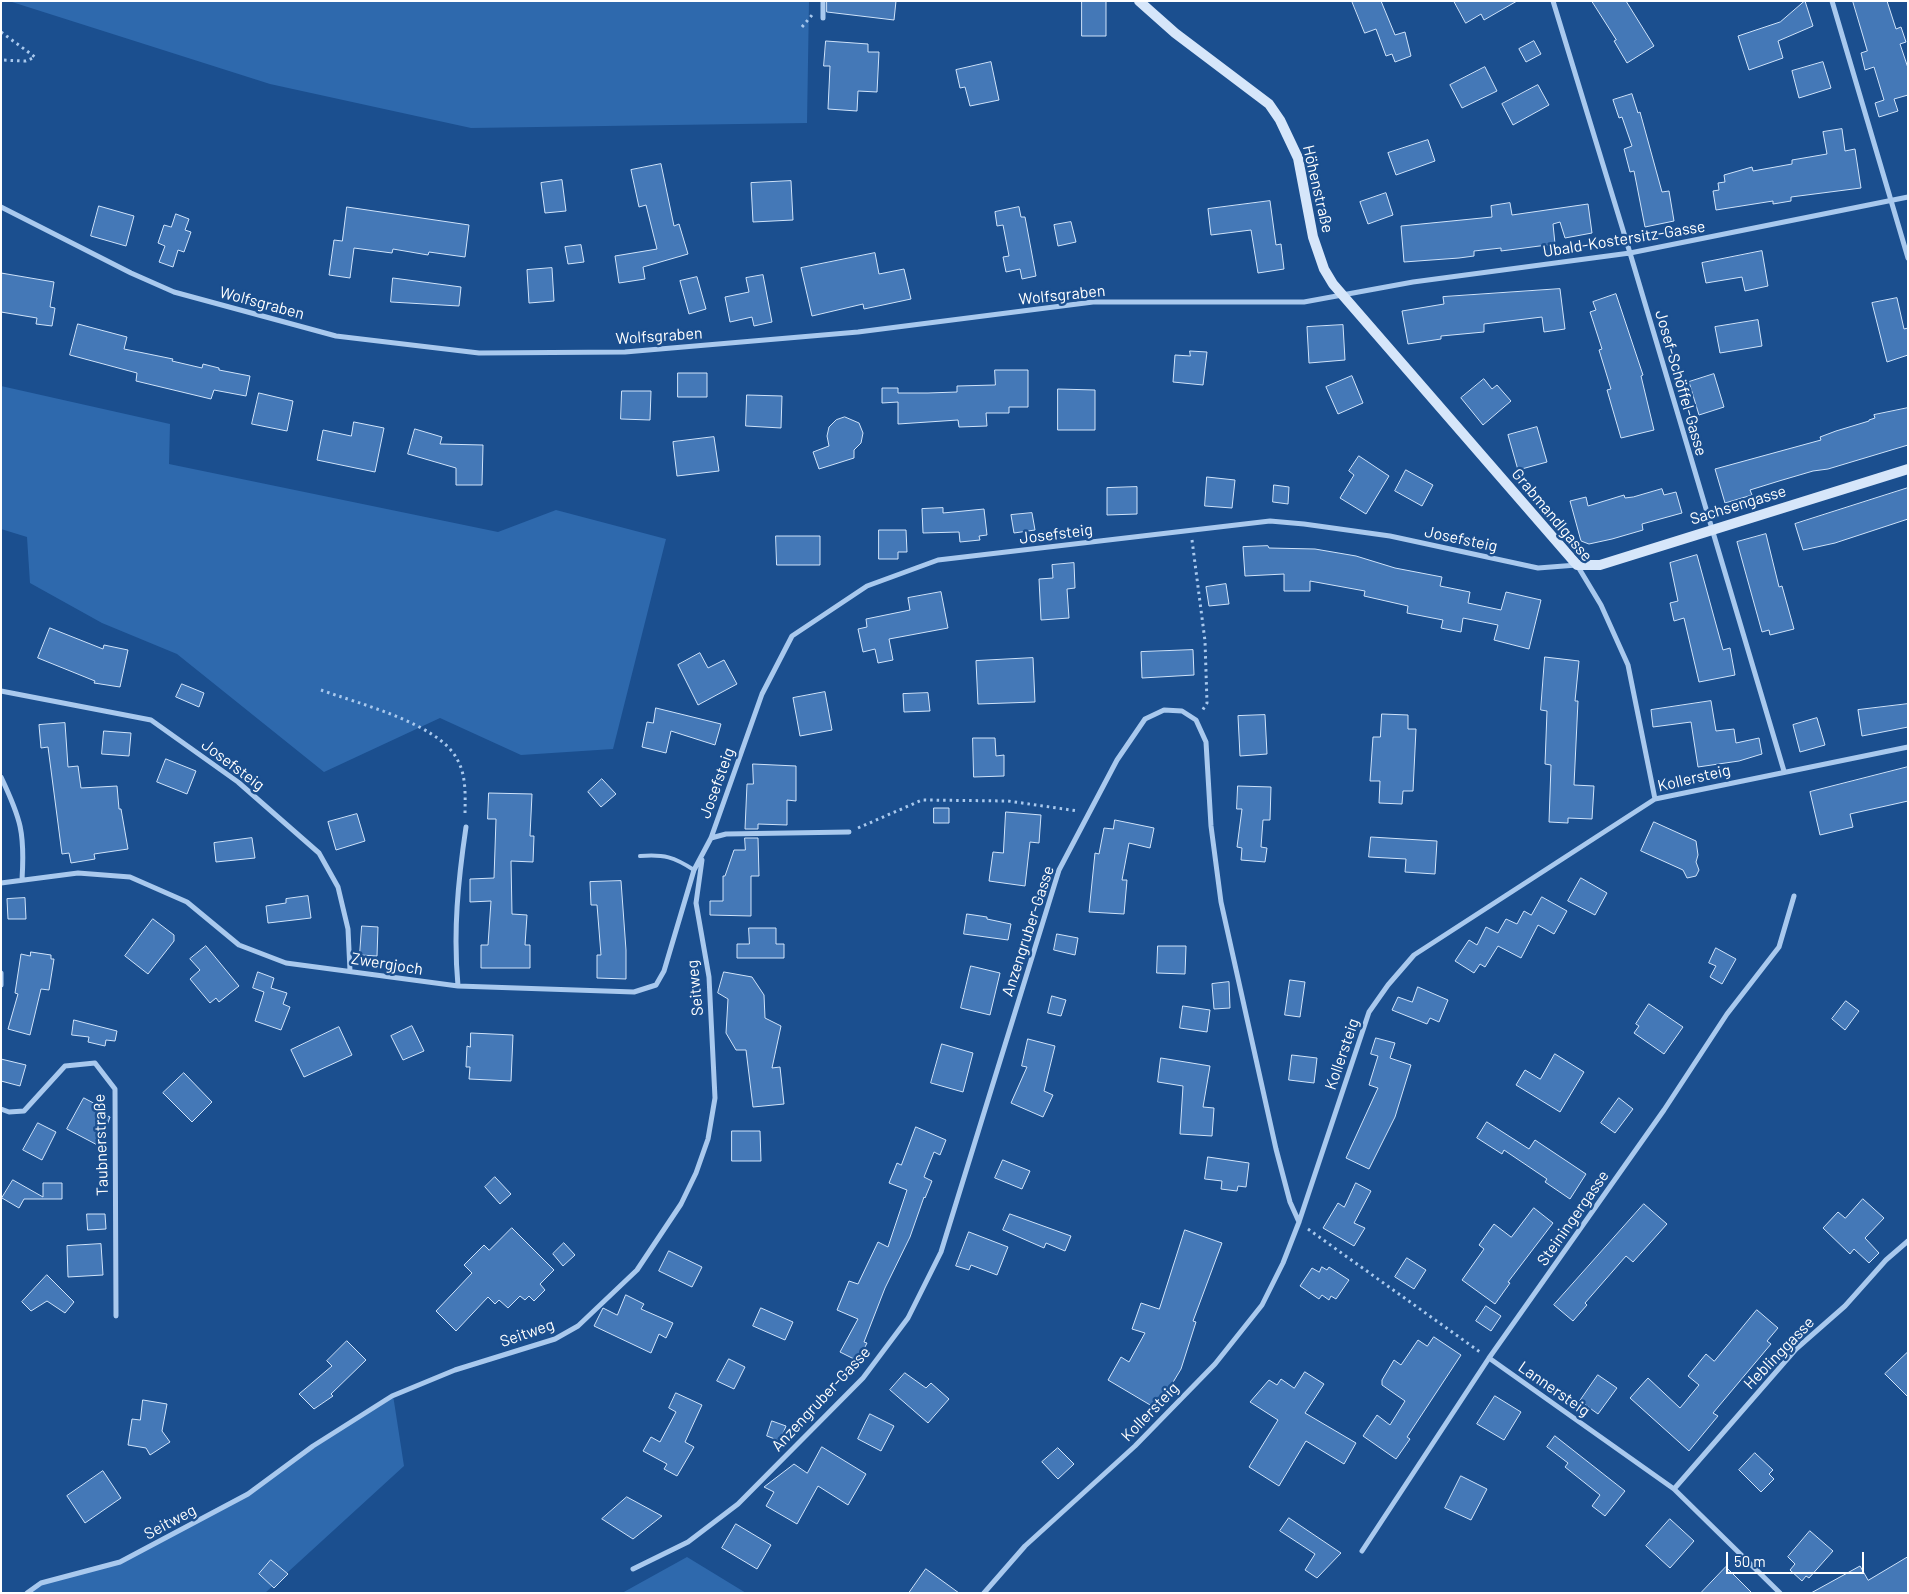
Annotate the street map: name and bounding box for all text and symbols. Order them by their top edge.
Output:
street label: Höhenstraße [1299,143,1337,235]
street label: Ubald-Kostersitz-Gasse [1541,217,1707,261]
street label: Wolfsgraben [1018,281,1106,309]
street label: Wolfsgraben [217,282,307,324]
street label: Josef-Schöffel-Gasse [1651,308,1711,458]
street label: Wolfsgraben [615,323,703,349]
street label: Grabmandlgasse [1508,465,1596,565]
street label: Sachsengasse [1688,481,1788,529]
street label: Josefsteig [1018,520,1094,548]
street label: Josefsteig [1423,522,1499,556]
street label: Josefsteig [198,735,268,795]
street label: Josefsteig [695,745,739,821]
street label: Kollersteig [1656,760,1732,796]
street label: Anzengruber-Gasse [998,863,1058,999]
street label: Zwergjoch [350,949,424,979]
street label: Seitweg [683,959,707,1017]
street label: Kollersteig [1321,1016,1363,1092]
street label: Taubnerstraße [90,1094,112,1196]
street label: Steiningergasse [1533,1167,1613,1269]
street label: Heblinggasse [1740,1313,1818,1393]
street label: Seitweg [497,1315,557,1351]
street label: Anzengruber-Gasse [767,1343,875,1455]
street label: Lannersteig [1514,1357,1594,1421]
street label: Kollersteig [1117,1379,1183,1445]
street label: Seitweg [141,1500,199,1544]
scale bar [1729,1542,1866,1574]
text: 50 m [1734,1552,1766,1570]

